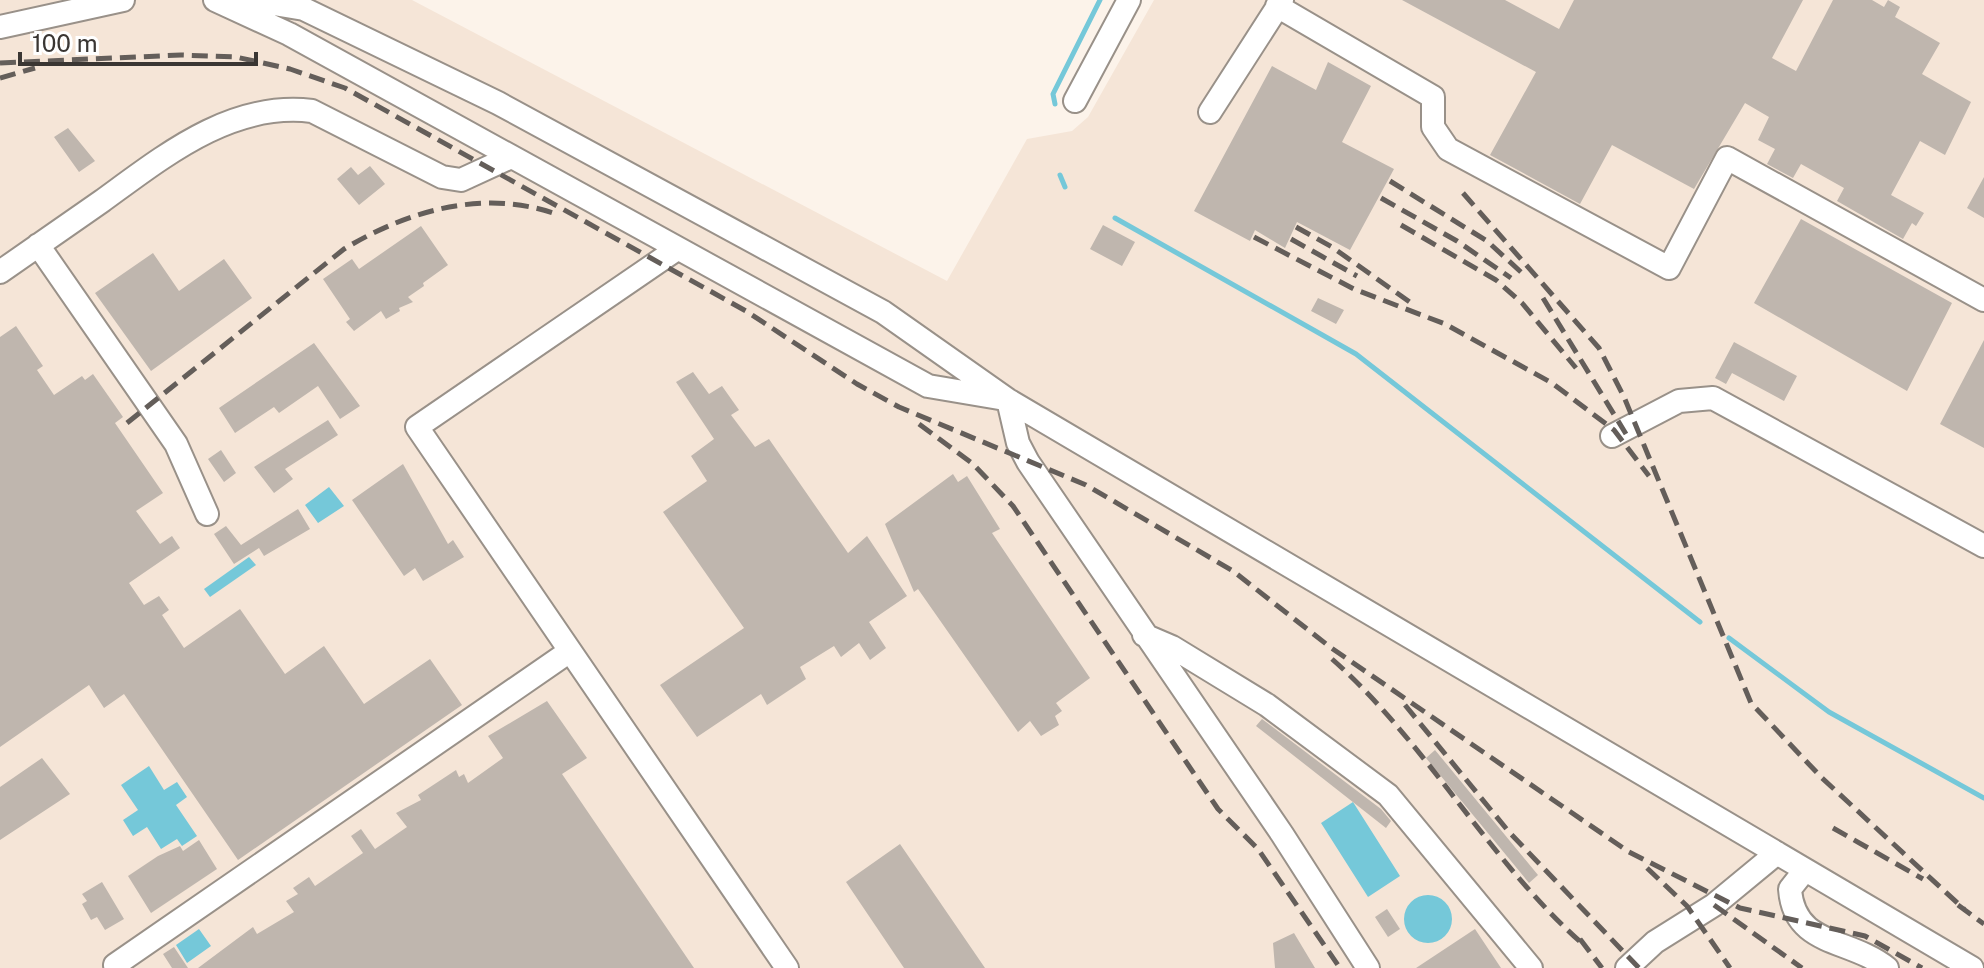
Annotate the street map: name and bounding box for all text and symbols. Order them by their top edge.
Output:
scale bar [20,16,256,66]
text: 100 m [32,29,98,57]

